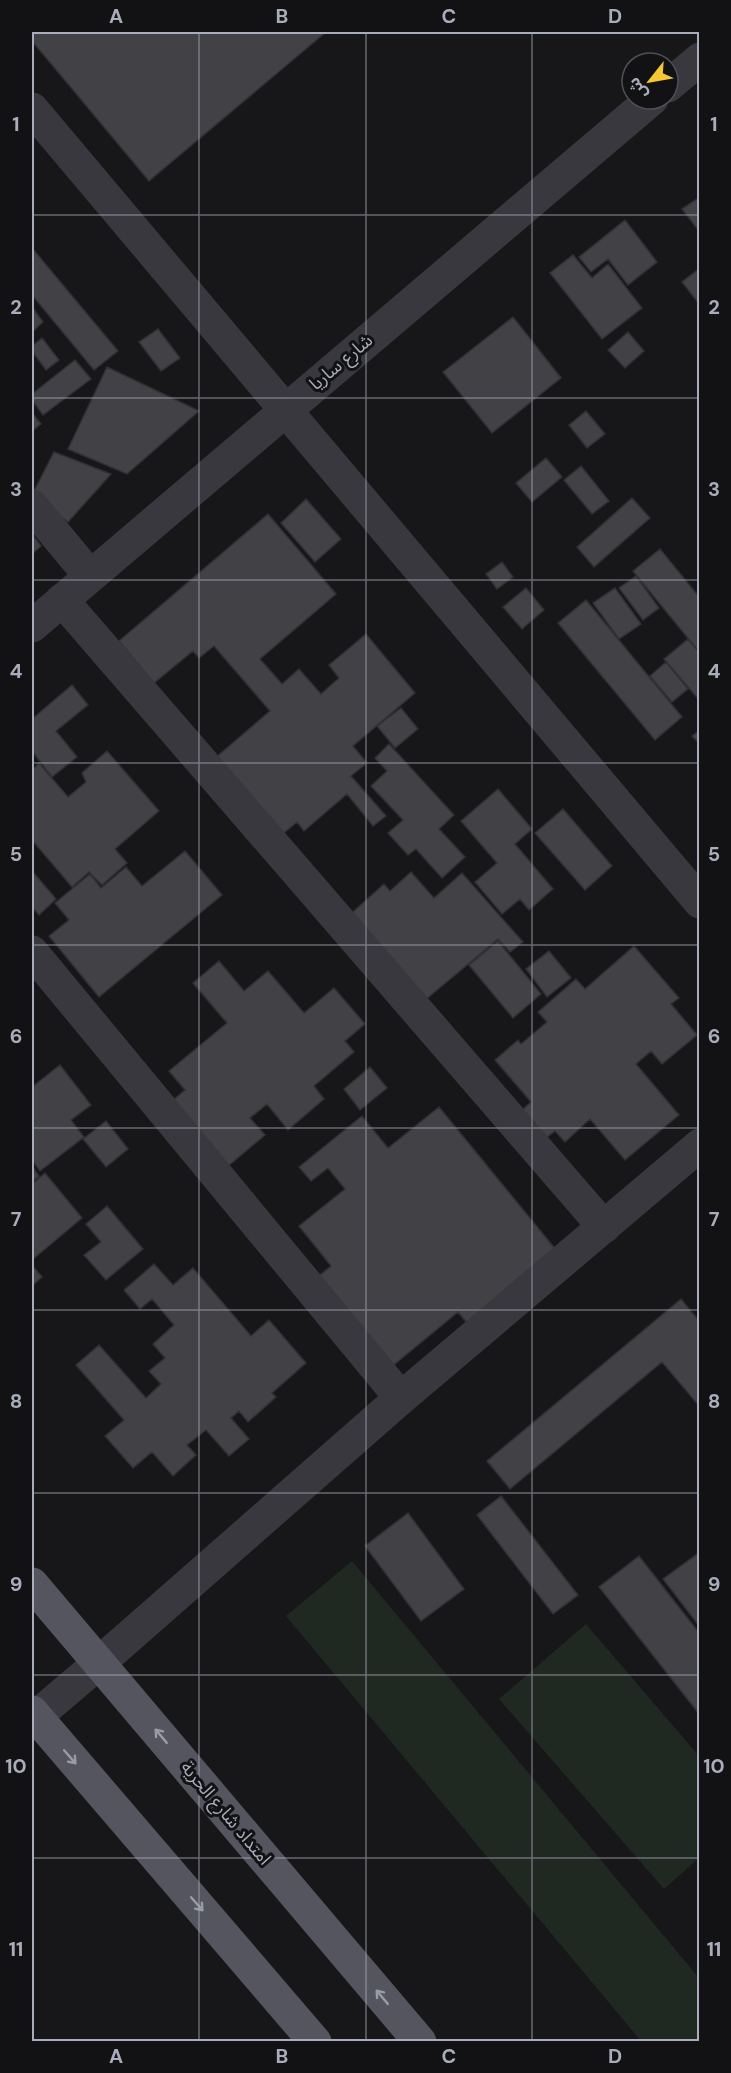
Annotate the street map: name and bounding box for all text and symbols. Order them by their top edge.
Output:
text: A [109,3,123,29]
text: B [276,3,288,29]
text: C [442,3,456,29]
text: D [608,3,622,29]
north arrow [620,51,680,111]
text: ش [623,74,652,103]
text: 1 [12,111,20,137]
text: 1 [710,111,718,137]
text: 2 [10,294,22,320]
text: 2 [708,294,720,320]
street label: شارع ساريا [304,328,379,397]
text: 3 [10,476,22,502]
text: 3 [708,476,720,502]
text: 4 [10,658,23,684]
text: 4 [708,658,721,684]
text: 5 [10,841,22,867]
text: 5 [708,841,720,867]
text: 6 [10,1023,22,1049]
text: 6 [708,1023,720,1049]
text: 7 [11,1206,22,1232]
text: 7 [709,1206,720,1232]
text: 8 [10,1388,22,1414]
text: 8 [708,1388,720,1414]
text: 9 [10,1571,22,1597]
text: 9 [708,1571,720,1597]
one-way arrow [154,1729,168,1744]
one-way arrow [63,1749,77,1764]
text: 10 [5,1753,27,1779]
text: 10 [703,1753,725,1779]
street label: امتداد شارع الحرية [174,1756,277,1871]
one-way arrow [190,1896,204,1911]
text: 11 [9,1936,23,1962]
text: 11 [707,1936,721,1962]
one-way arrow [375,1990,389,2005]
text: A [109,2043,123,2069]
text: B [276,2043,288,2069]
text: C [442,2043,456,2069]
text: D [608,2043,622,2069]

